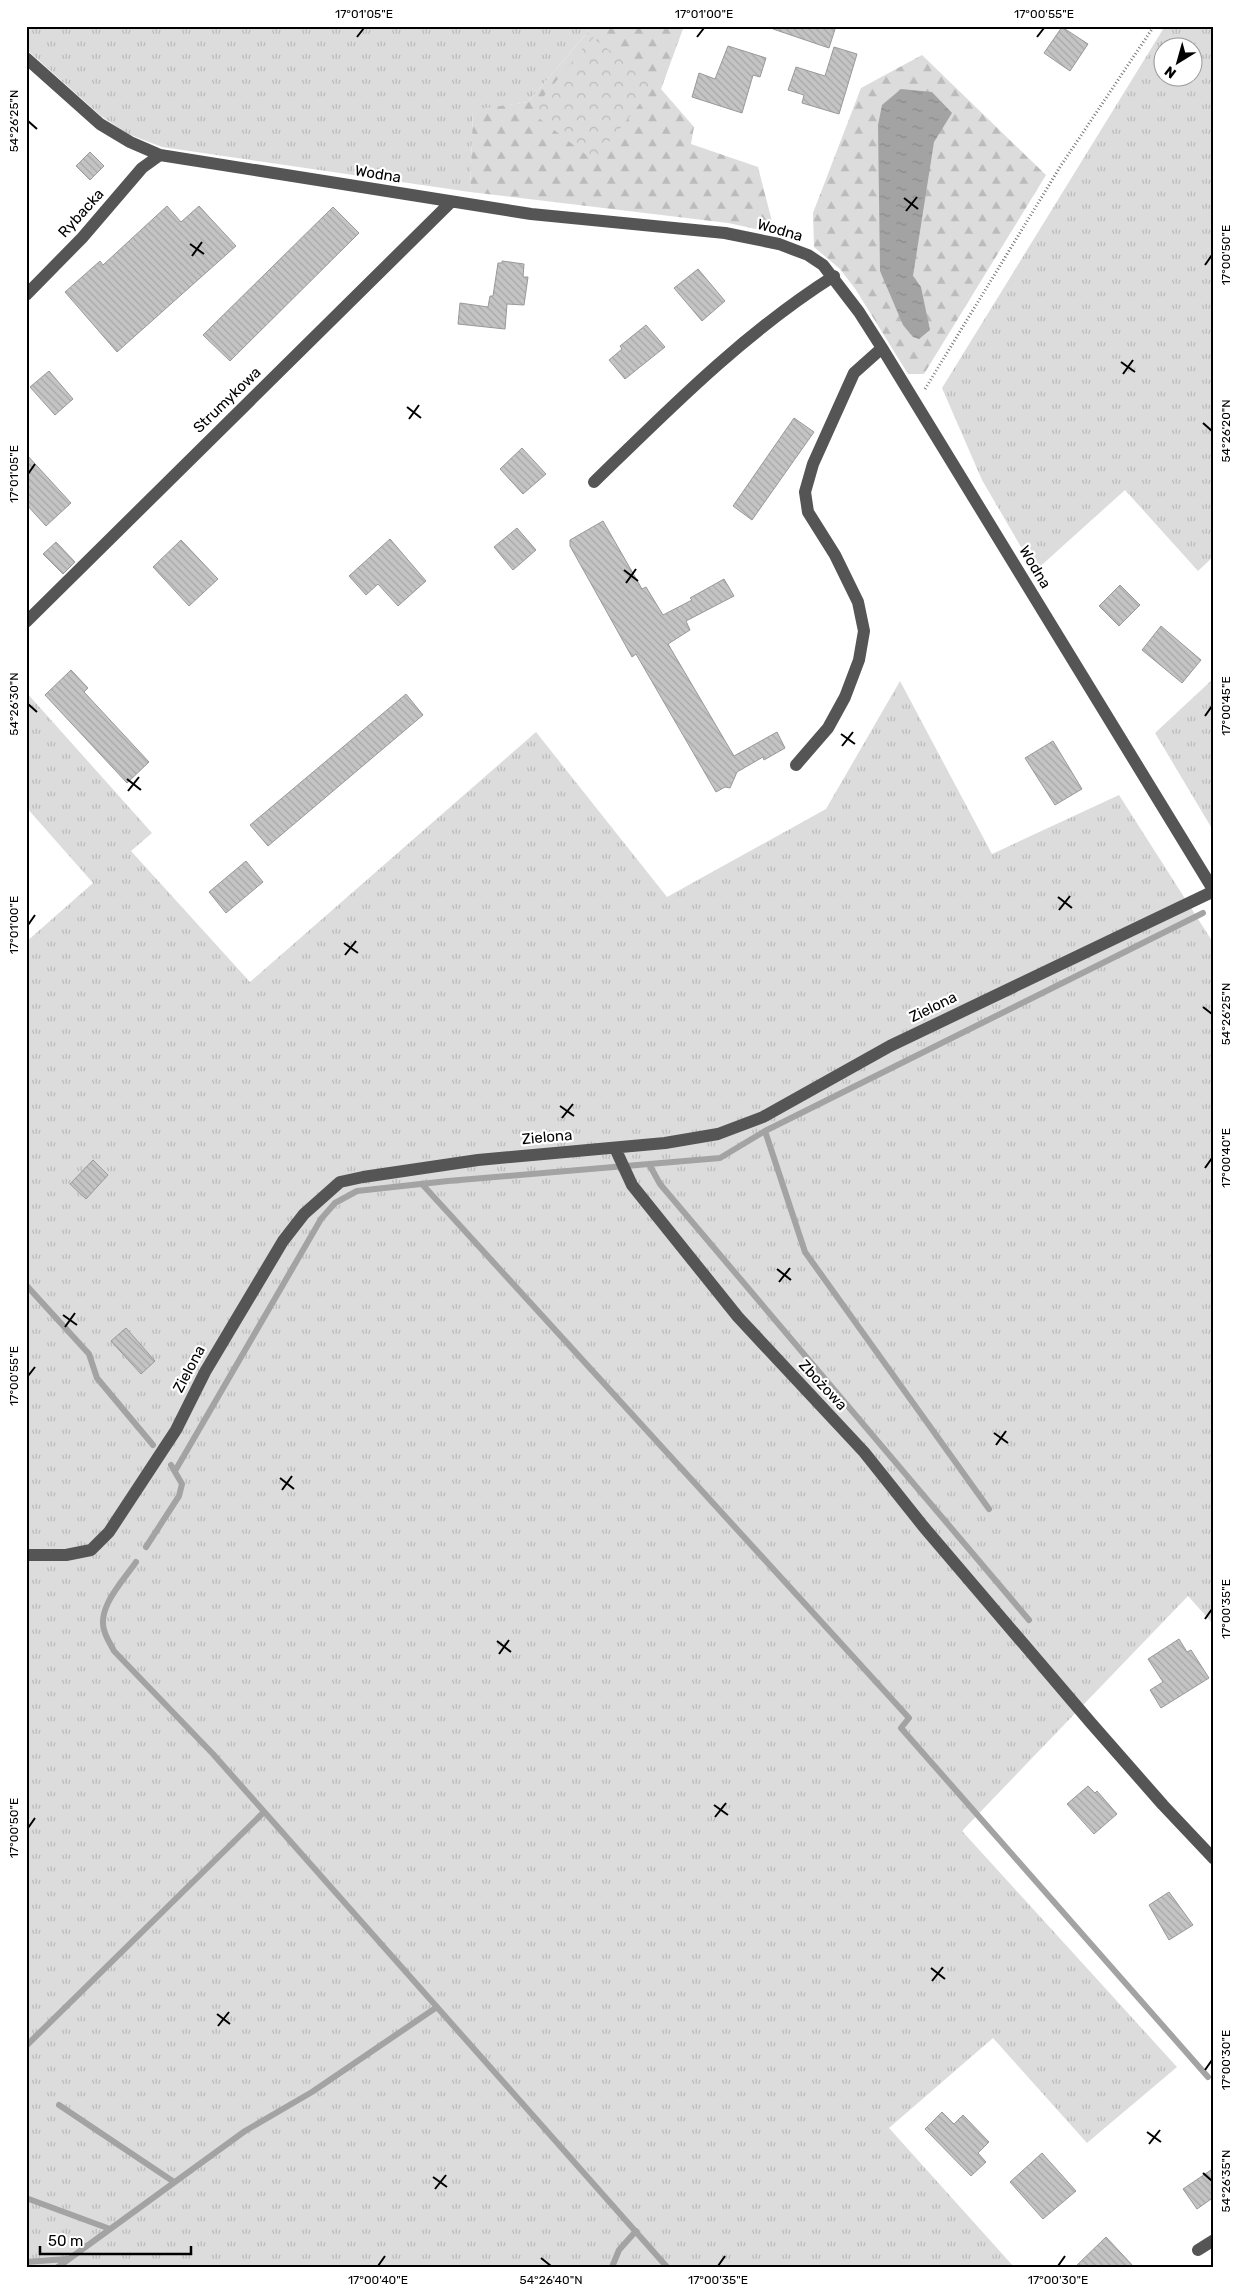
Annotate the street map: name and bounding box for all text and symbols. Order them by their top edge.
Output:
text: 17°01'05"E [335,7,393,21]
text: 17°01'00"E [675,7,733,21]
text: 17°00'55"E [1014,7,1074,21]
north arrow [1152,38,1202,88]
text: N [1161,62,1180,82]
text: 54°26'25"N [7,90,21,152]
street label: Wodna [354,161,402,187]
street label: Rybacka [54,185,108,241]
street label: Wodna [755,215,805,245]
text: 17°00'50"E [1219,225,1233,285]
street label: Strumykowa [189,363,265,437]
text: 54°26'20"N [1219,399,1233,463]
text: 17°01'05"E [7,445,21,503]
street label: Wodna [1015,542,1055,592]
text: 54°26'30"N [7,672,21,736]
text: 17°00'45"E [1219,676,1233,736]
text: 17°01'00"E [7,896,21,954]
text: 54°26'25"N [1219,983,1233,1045]
street label: Zielona [906,988,960,1026]
street label: Zielona [521,1126,573,1148]
text: 17°00'40"E [1219,1128,1233,1188]
street label: Zielona [169,1342,209,1396]
text: 17°00'55"E [7,1346,21,1406]
street label: Zbożowa [795,1356,851,1414]
text: 17°00'35"E [1219,1579,1233,1639]
text: 17°00'50"E [7,1798,21,1858]
text: 17°00'30"E [1219,2030,1233,2090]
text: 54°26'35"N [1219,2150,1233,2212]
scale bar [40,2223,191,2255]
text: 50 m [48,2232,83,2250]
text: 17°00'40"E [348,2273,408,2287]
text: 54°26'40"N [520,2273,582,2287]
text: 17°00'35"E [688,2273,748,2287]
text: 17°00'30"E [1028,2273,1088,2287]

